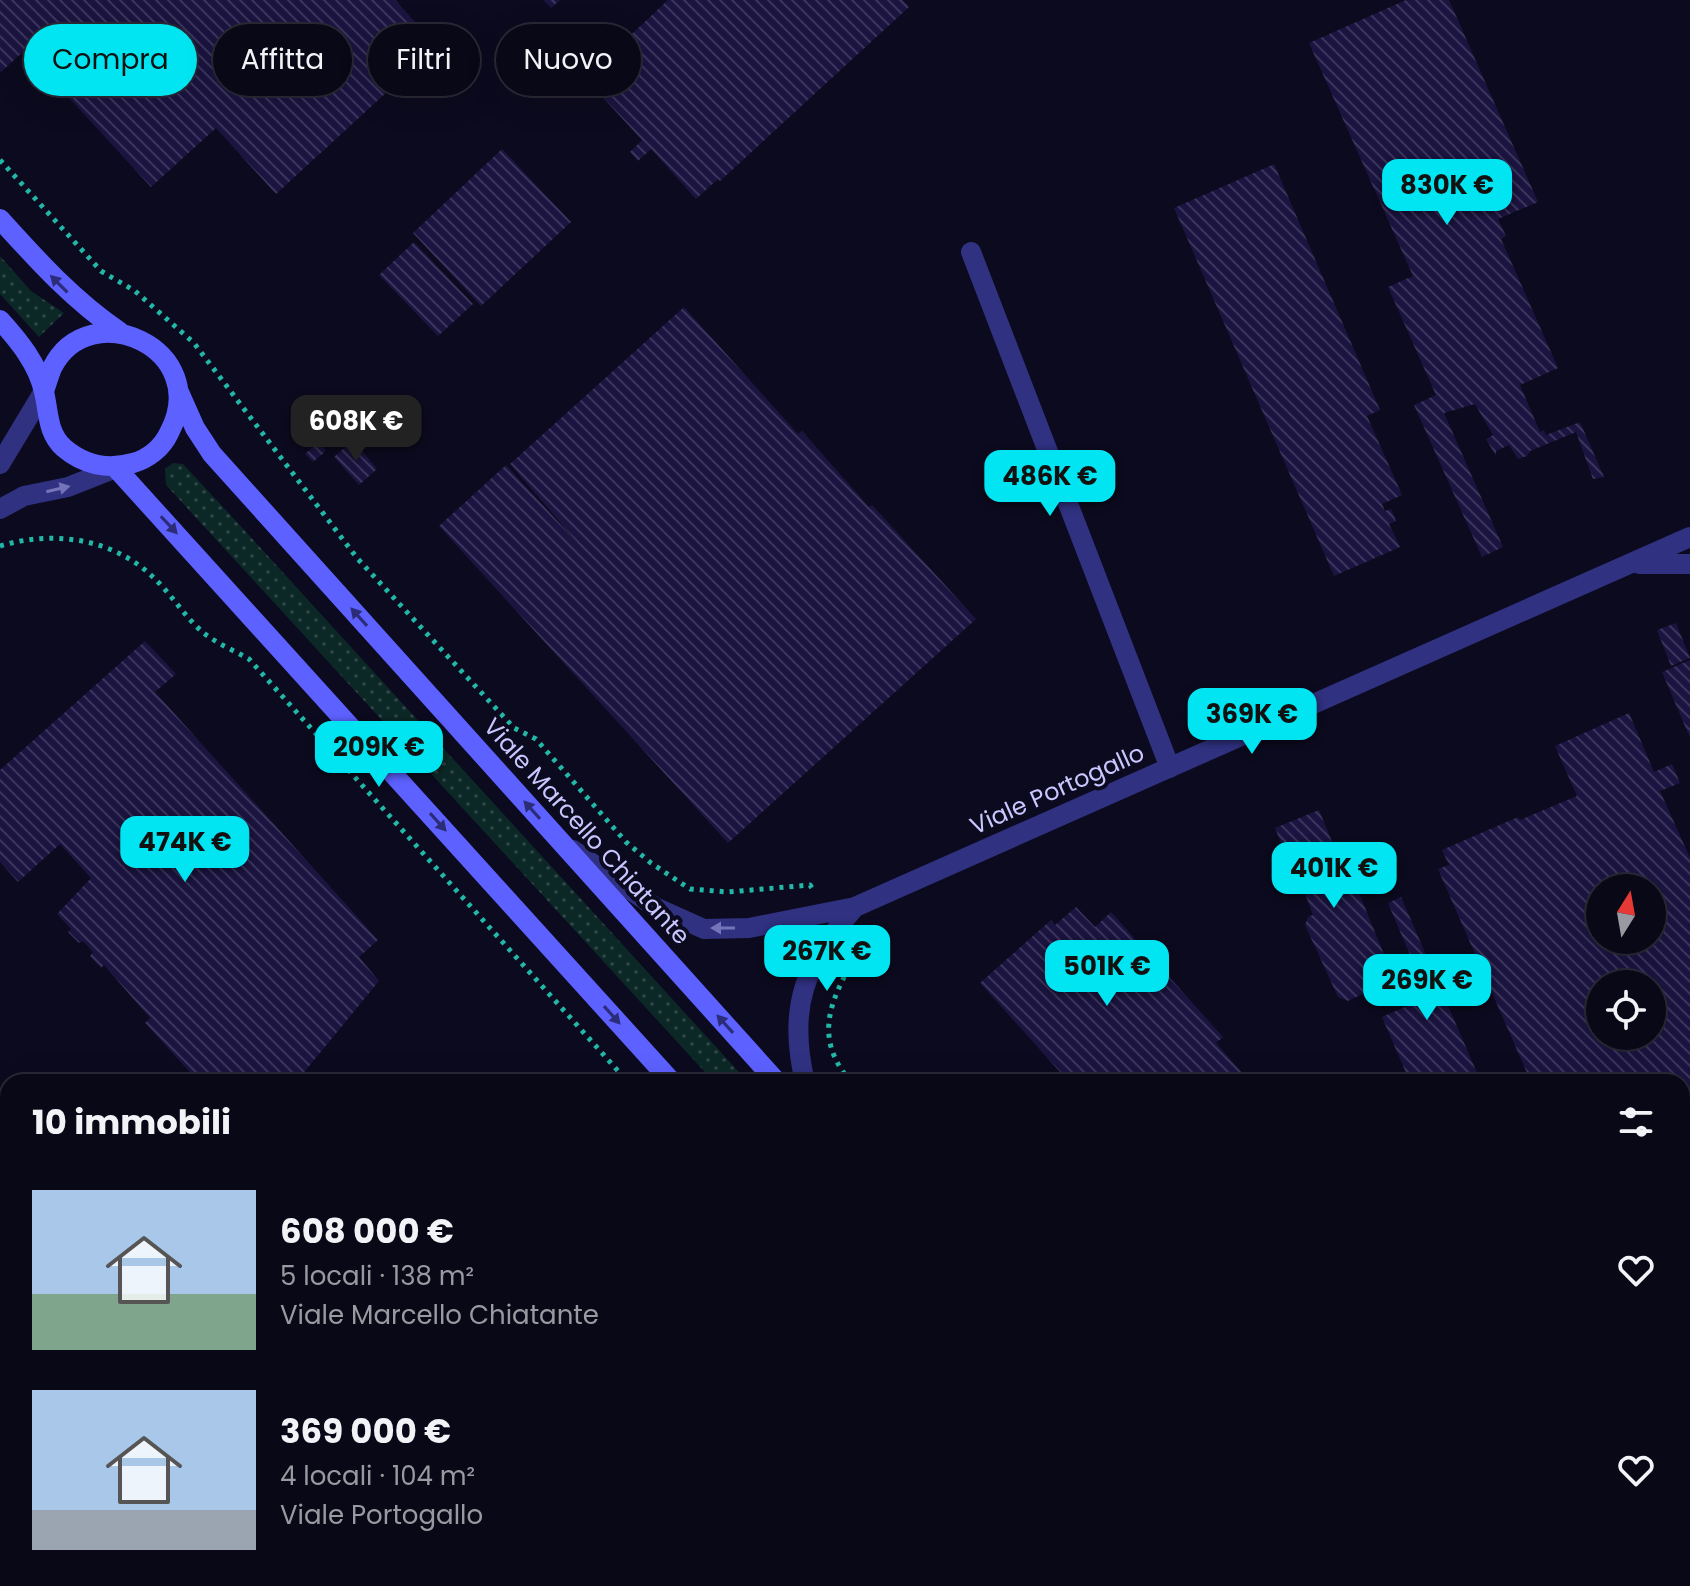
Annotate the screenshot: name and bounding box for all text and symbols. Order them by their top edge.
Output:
chip: Compra [24,24,197,96]
chip: Affitta [213,24,352,96]
chip: Filtri [368,24,480,96]
chip: Nuovo [496,24,641,96]
pin: 830K € [1382,159,1512,227]
text: 830K € [1400,167,1494,203]
one-way arrow [50,275,69,294]
pin: 608K € [291,395,421,463]
text: 608K € [309,403,403,439]
pin: 486K € [985,450,1115,518]
text: 486K € [1002,458,1098,494]
one-way arrow [46,482,71,495]
one-way arrow [160,515,178,534]
one-way arrow [350,607,368,626]
pin: 369K € [1187,688,1317,756]
text: 369K € [1206,696,1298,732]
street label: Viale Marcello Chiatante [476,711,698,951]
pin: 209K € [314,721,444,789]
text: 209K € [333,729,425,765]
street label: Viale Portogallo [965,736,1149,842]
one-way arrow [524,801,542,820]
one-way arrow [428,812,446,831]
pin: 474K € [120,816,250,884]
text: 474K € [138,824,232,860]
pin: 401K € [1269,842,1399,910]
text: 401K € [1290,850,1378,886]
north arrow [1586,874,1666,954]
map controls [1586,874,1666,1050]
one-way arrow [710,922,735,935]
pin: 267K € [762,925,892,993]
text: 267K € [782,933,872,969]
pin: 501K € [1042,940,1172,1008]
text: 501K € [1063,948,1151,984]
pin: 269K € [1362,954,1492,1022]
text: 269K € [1381,962,1473,998]
button: locate [1586,970,1666,1050]
one-way arrow [602,1005,620,1024]
one-way arrow [717,1015,734,1035]
text: 10 immobili [32,1098,231,1146]
icon: filters [1614,1100,1658,1144]
text: 608 000 € [280,1207,454,1255]
icon: home [96,1222,192,1318]
icon: heart [1614,1248,1658,1292]
text: 5 locali · 138 m² [280,1258,474,1294]
text: Viale Marcello Chiatante [280,1297,599,1333]
text: 369 000 € [280,1407,451,1455]
icon: home [96,1422,192,1518]
icon: heart [1614,1448,1658,1492]
text: 4 locali · 104 m² [280,1458,475,1494]
text: Viale Portogallo [280,1497,483,1533]

